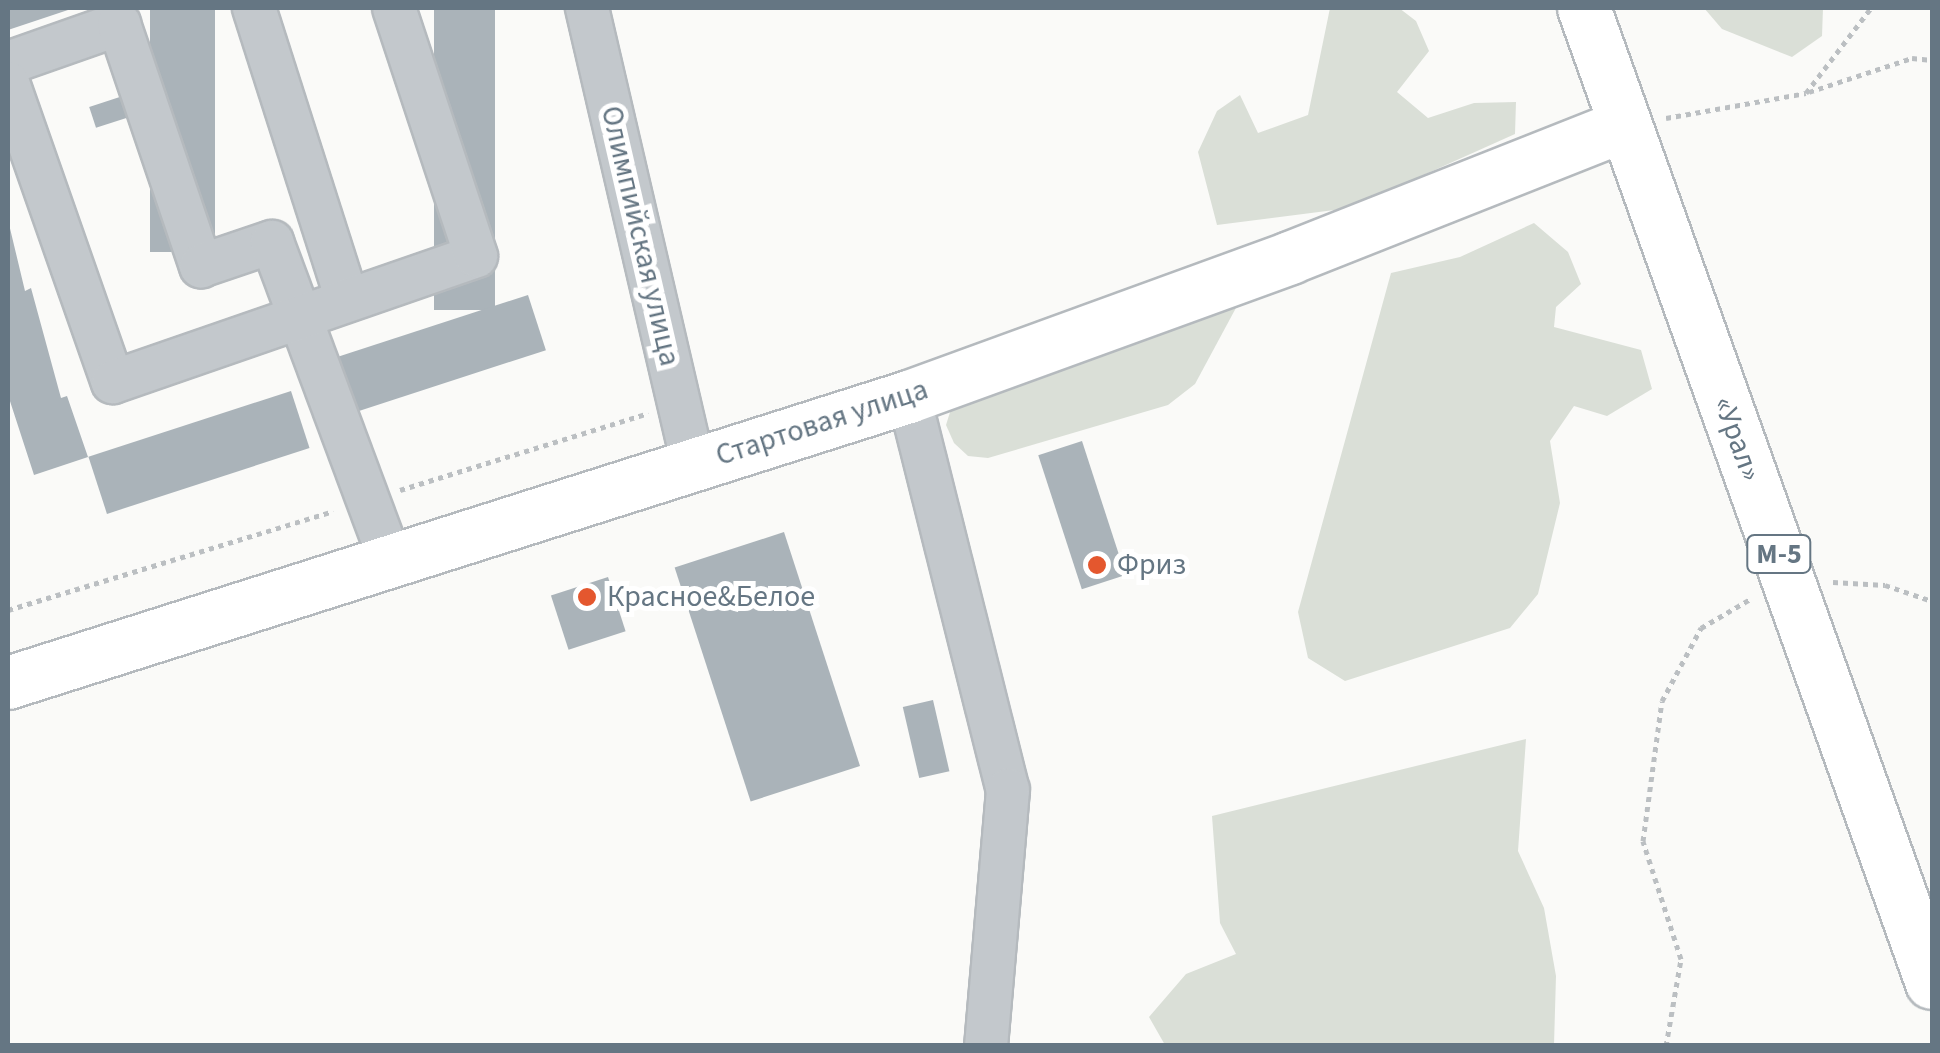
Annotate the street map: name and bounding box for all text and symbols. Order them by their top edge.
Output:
street label: Олимпийская улица [593,103,687,369]
street label: Стартовая улица [711,372,933,474]
street label: «Урал» [1705,392,1769,486]
road number: М-5 [1744,531,1814,577]
place label: Фриз [1117,547,1186,583]
marker: Фриз [1086,554,1108,576]
place label: Красное&Белое [607,579,815,615]
marker: Красное&Белое [576,586,598,608]

